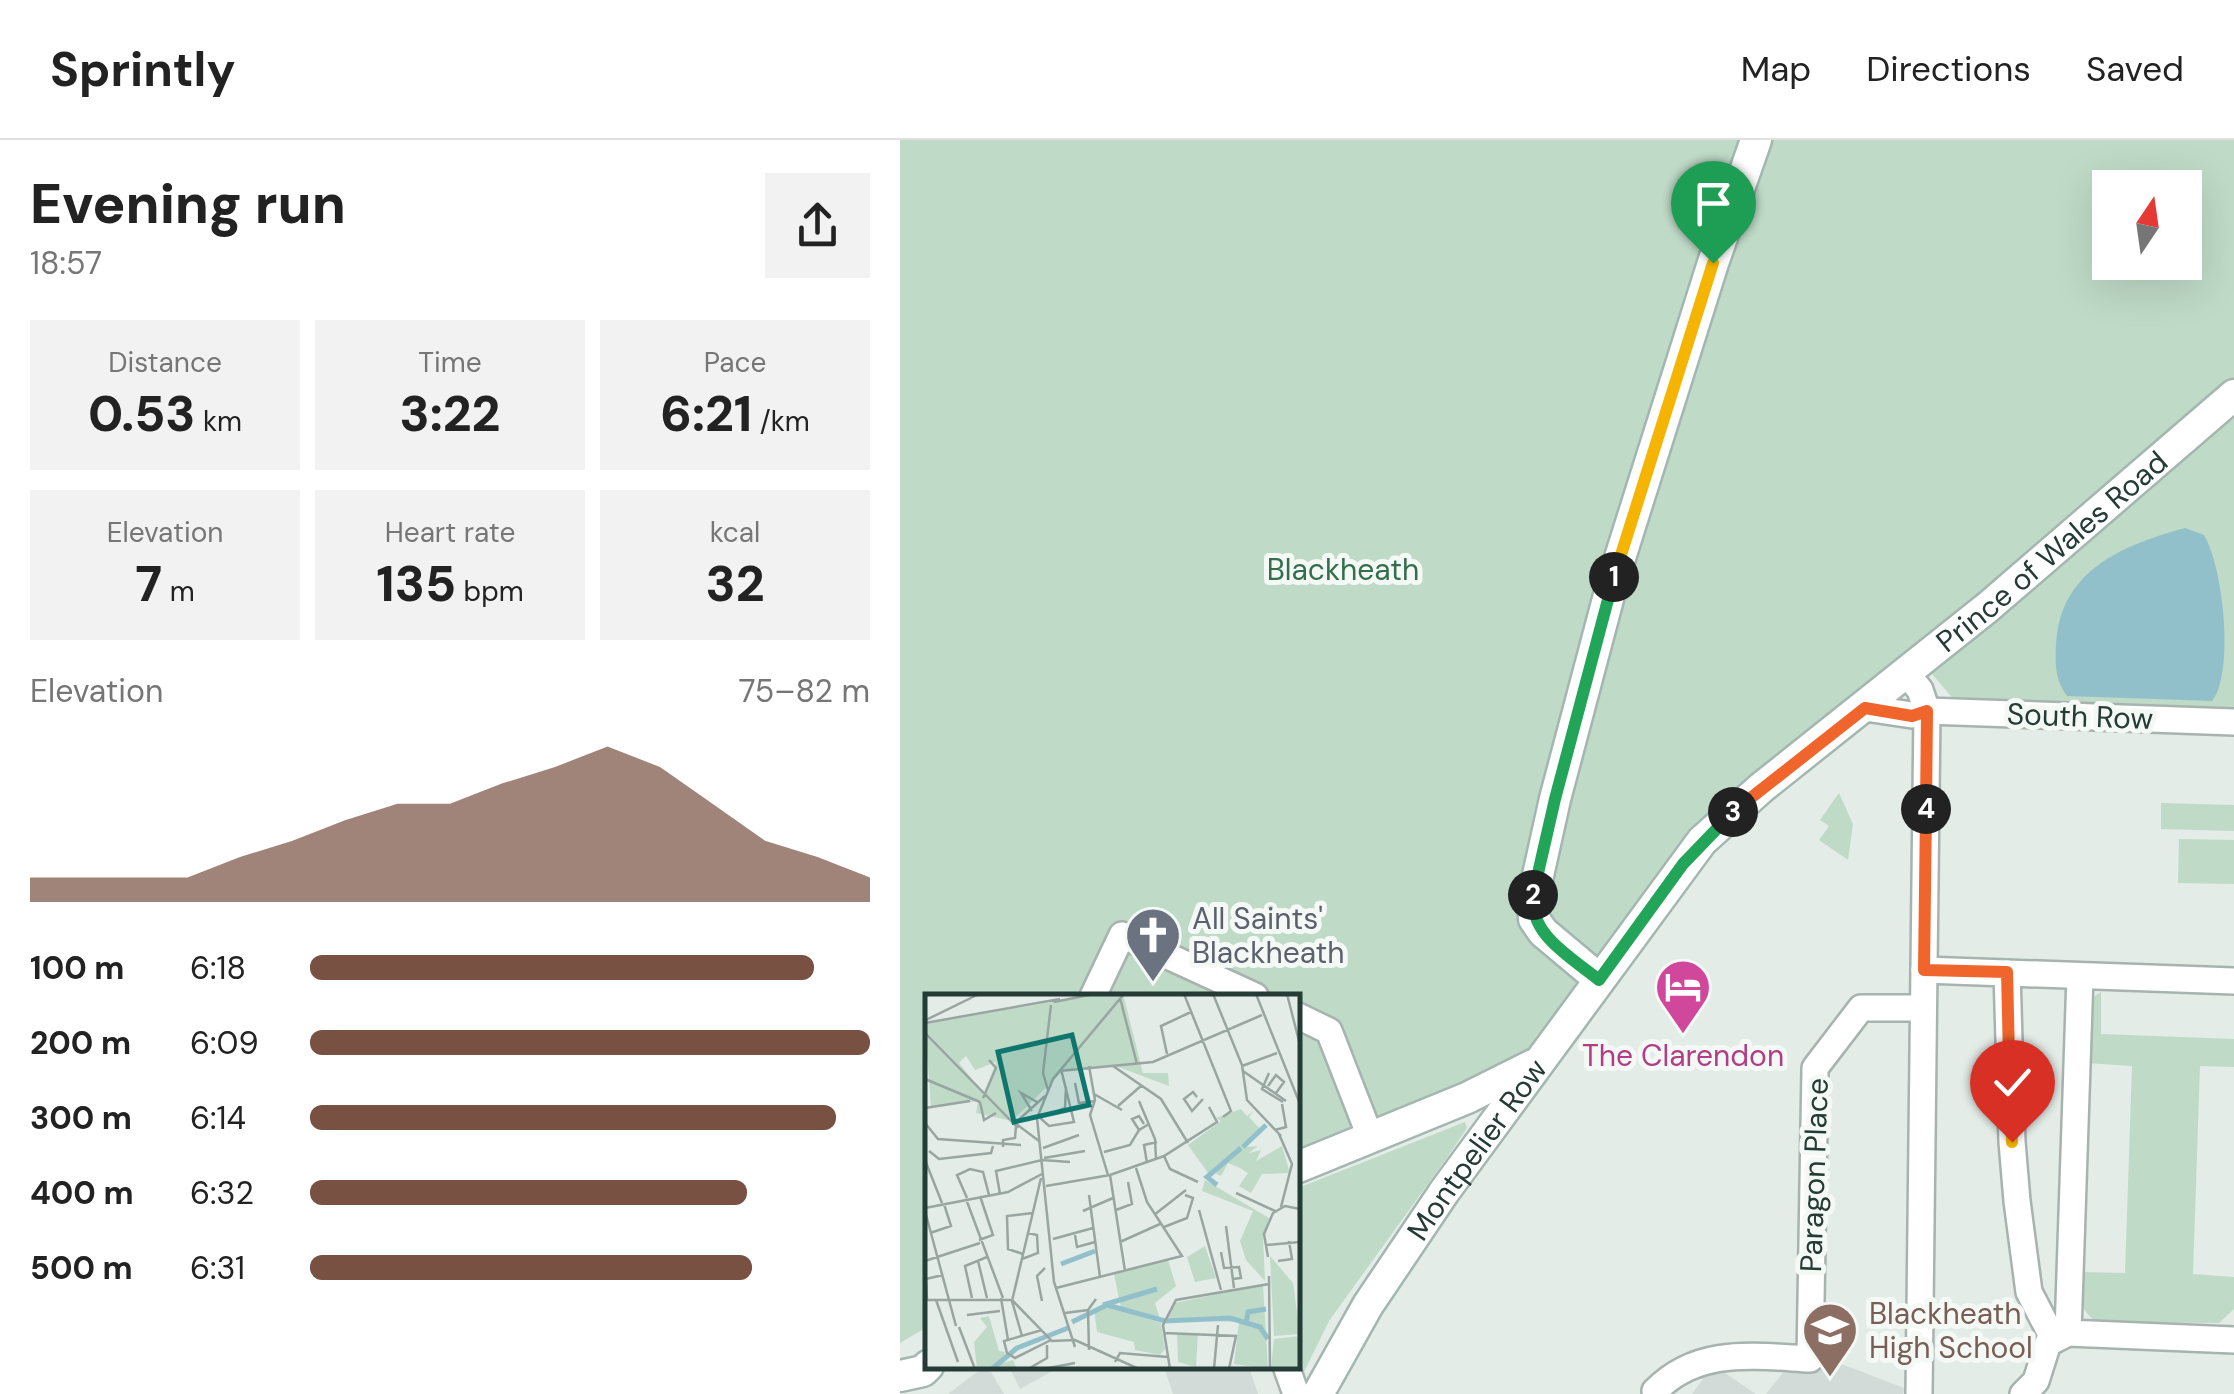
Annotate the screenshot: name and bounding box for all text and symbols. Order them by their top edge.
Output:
text: Sprintly [50,38,235,101]
text: Map [1741,46,1811,92]
text: Directions [1866,46,2031,92]
text: Saved [2086,46,2184,92]
pin [1671,161,1756,264]
text: Evening run [30,168,346,240]
north arrow [2092,170,2202,280]
map controls [2092,170,2202,280]
button: share [765,173,870,278]
icon: arrive [1686,176,1741,231]
text: 18:57 [30,242,102,284]
text: Distance [108,344,222,381]
text: Time [418,344,482,381]
text: Pace [704,344,766,381]
text: 0.53 [88,381,196,447]
text: 3:22 [400,381,501,447]
text: 6:21 [660,381,752,447]
text: km [196,403,242,440]
text: /km [752,403,810,440]
street label: Prince of Wales Road [1928,442,2175,661]
text: Elevation [107,514,223,551]
text: Heart rate [385,514,515,551]
text: kcal [710,514,760,551]
park label: Blackheath [1267,550,1419,589]
text: 7 [135,551,162,617]
text: 135 [376,551,456,617]
text: 32 [705,551,765,617]
pin: 1 [1589,552,1639,602]
text: 1 [1609,558,1619,595]
text: m [162,573,195,610]
text: bpm [456,573,524,610]
text: Elevation [30,670,163,712]
text: 75–82 m [739,670,870,712]
street label: South Row [2006,694,2154,738]
pin: 4 [1901,784,1951,834]
pin: 3 [1708,787,1758,837]
text: 4 [1917,790,1935,827]
text: 3 [1725,793,1741,830]
pin: 2 [1508,870,1558,920]
text: 2 [1525,876,1541,913]
place label: All Saints' Blackheath [1192,899,1345,972]
church icon: All Saints' Blackheath [1123,905,1183,984]
text: 100 m [30,947,124,989]
text: 6:18 [190,947,246,989]
hotel icon: The Clarendon [1653,957,1713,1036]
inset map [925,994,1300,1369]
text: 200 m [30,1022,131,1064]
text: 6:09 [190,1022,259,1064]
place label: The Clarendon [1582,1036,1784,1075]
pin [1970,1040,2055,1143]
street label: Montpelier Row [1398,1050,1555,1247]
icon: check [1985,1055,2040,1110]
street label: Paragon Place [1791,1077,1837,1273]
text: 300 m [30,1097,132,1139]
text: 6:14 [190,1097,246,1139]
text: 400 m [30,1172,134,1214]
text: 6:32 [190,1172,254,1214]
text: 500 m [30,1247,133,1289]
text: 6:31 [190,1247,245,1289]
place label: Blackheath High School [1869,1294,2033,1367]
school or university icon: Blackheath High School [1800,1300,1860,1379]

